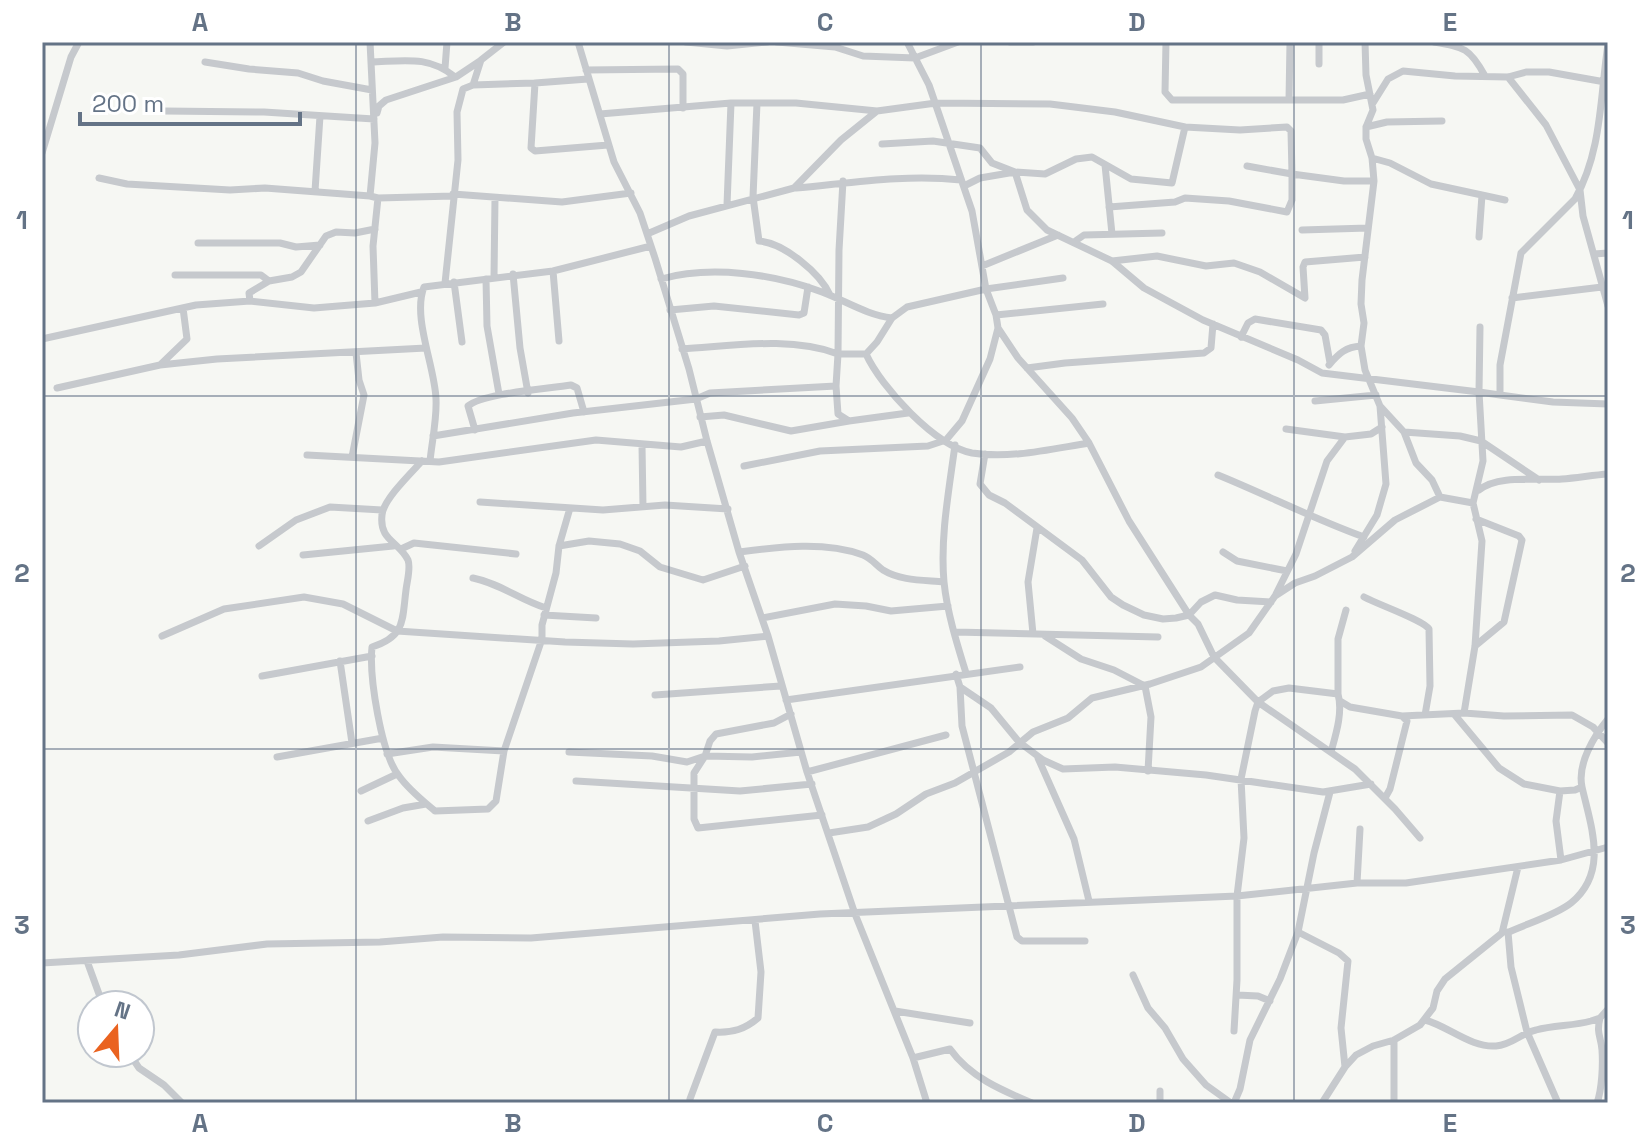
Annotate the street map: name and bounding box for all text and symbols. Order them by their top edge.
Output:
text: A [192,5,209,39]
text: B [504,5,522,39]
text: C [817,5,833,39]
text: D [1128,5,1146,39]
text: E [1443,5,1457,39]
scale bar [80,76,300,126]
text: 200 m [92,88,164,119]
text: 1 [16,203,28,237]
text: 1 [1622,203,1634,237]
text: 2 [14,556,30,590]
text: 2 [1620,556,1636,590]
text: 3 [14,908,30,942]
text: 3 [1620,908,1636,942]
north arrow [76,989,156,1069]
text: N [111,994,134,1026]
text: A [192,1106,209,1140]
text: B [504,1106,522,1140]
text: C [817,1106,833,1140]
text: D [1128,1106,1146,1140]
text: E [1443,1106,1457,1140]

